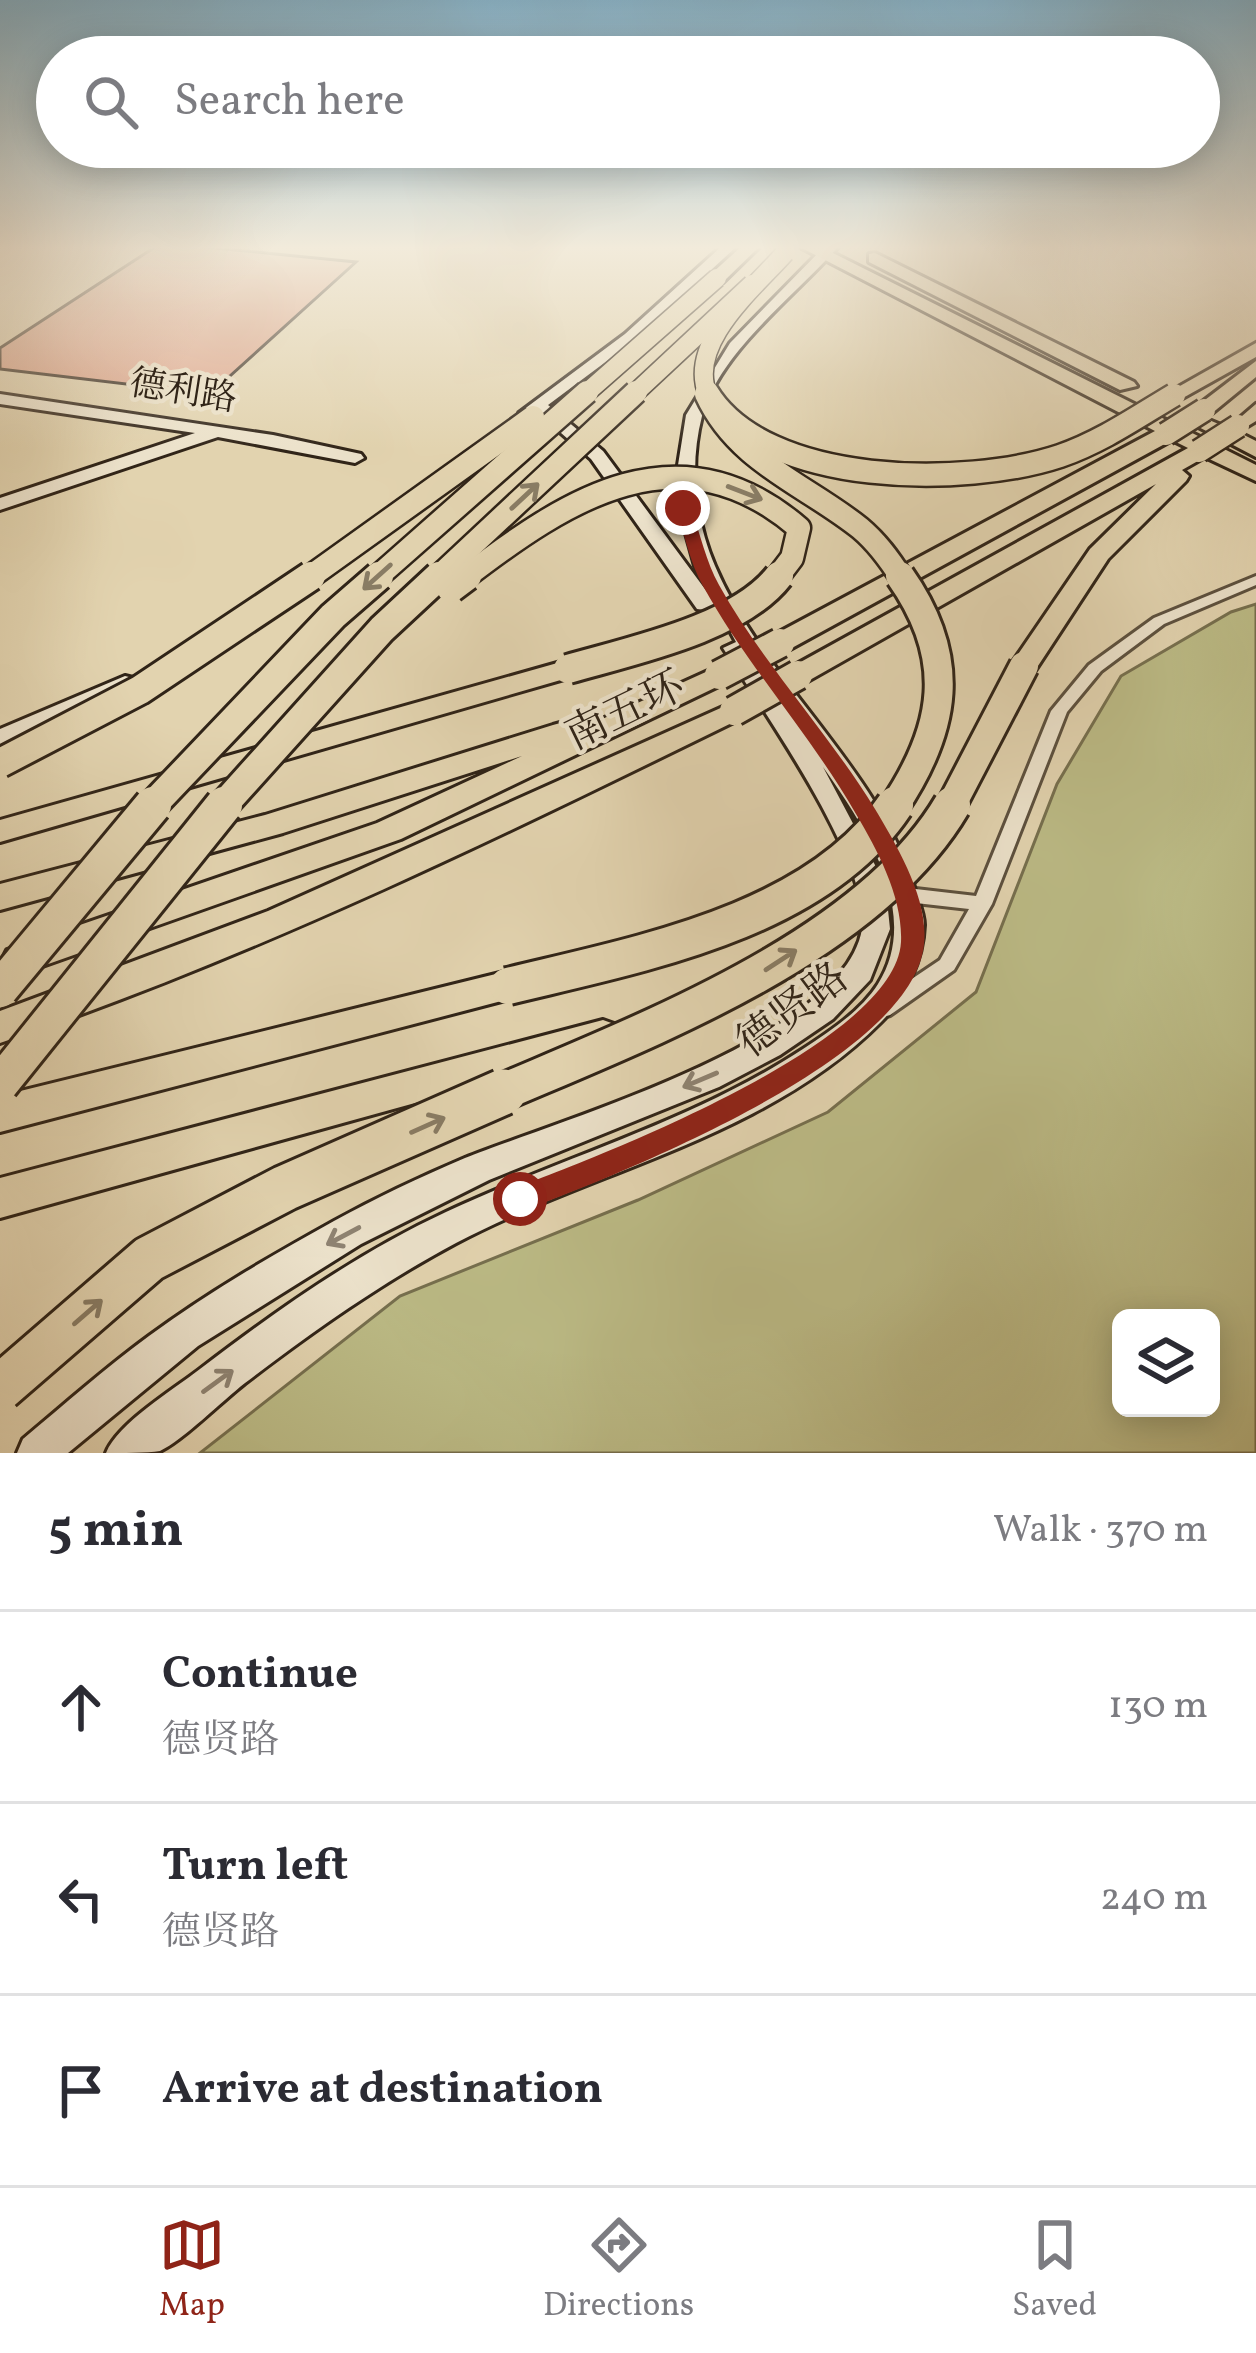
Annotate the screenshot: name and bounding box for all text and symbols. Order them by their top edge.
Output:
search box [36,36,1220,168]
icon: search [78,69,144,135]
text: Search here [174,71,405,134]
street label: 德利路 [126,360,240,426]
route end [656,481,710,535]
one-way arrow [509,483,539,510]
one-way arrow [726,484,763,506]
one-way arrow [362,563,393,590]
street label: 南五环 [556,659,696,767]
one-way arrow [763,948,797,972]
street label: 德贤路 [726,951,862,1073]
one-way arrow [682,1071,719,1092]
one-way arrow [409,1112,445,1134]
route start [493,1172,547,1226]
one-way arrow [326,1225,361,1248]
one-way arrow [72,1298,103,1326]
map controls [1112,1309,1220,1417]
button: layers [1112,1309,1220,1417]
one-way arrow [201,1369,234,1395]
text: 5 min [48,1496,184,1567]
text: Walk · 370 m [993,1504,1208,1558]
text: Continue [162,1644,358,1707]
icon: ahead [48,1674,114,1740]
text: 130 m [1108,1680,1208,1734]
text: 德贤路 [162,1715,279,1769]
text: Turn left [162,1836,348,1899]
icon: left [48,1866,114,1932]
text: 240 m [1100,1872,1208,1926]
text: 德贤路 [162,1907,279,1961]
icon: arrive [48,2058,114,2124]
text: Arrive at destination [162,2059,603,2122]
tab: Map [159,2212,225,2330]
tab: Directions [543,2212,694,2330]
tab: Saved [1012,2212,1097,2330]

